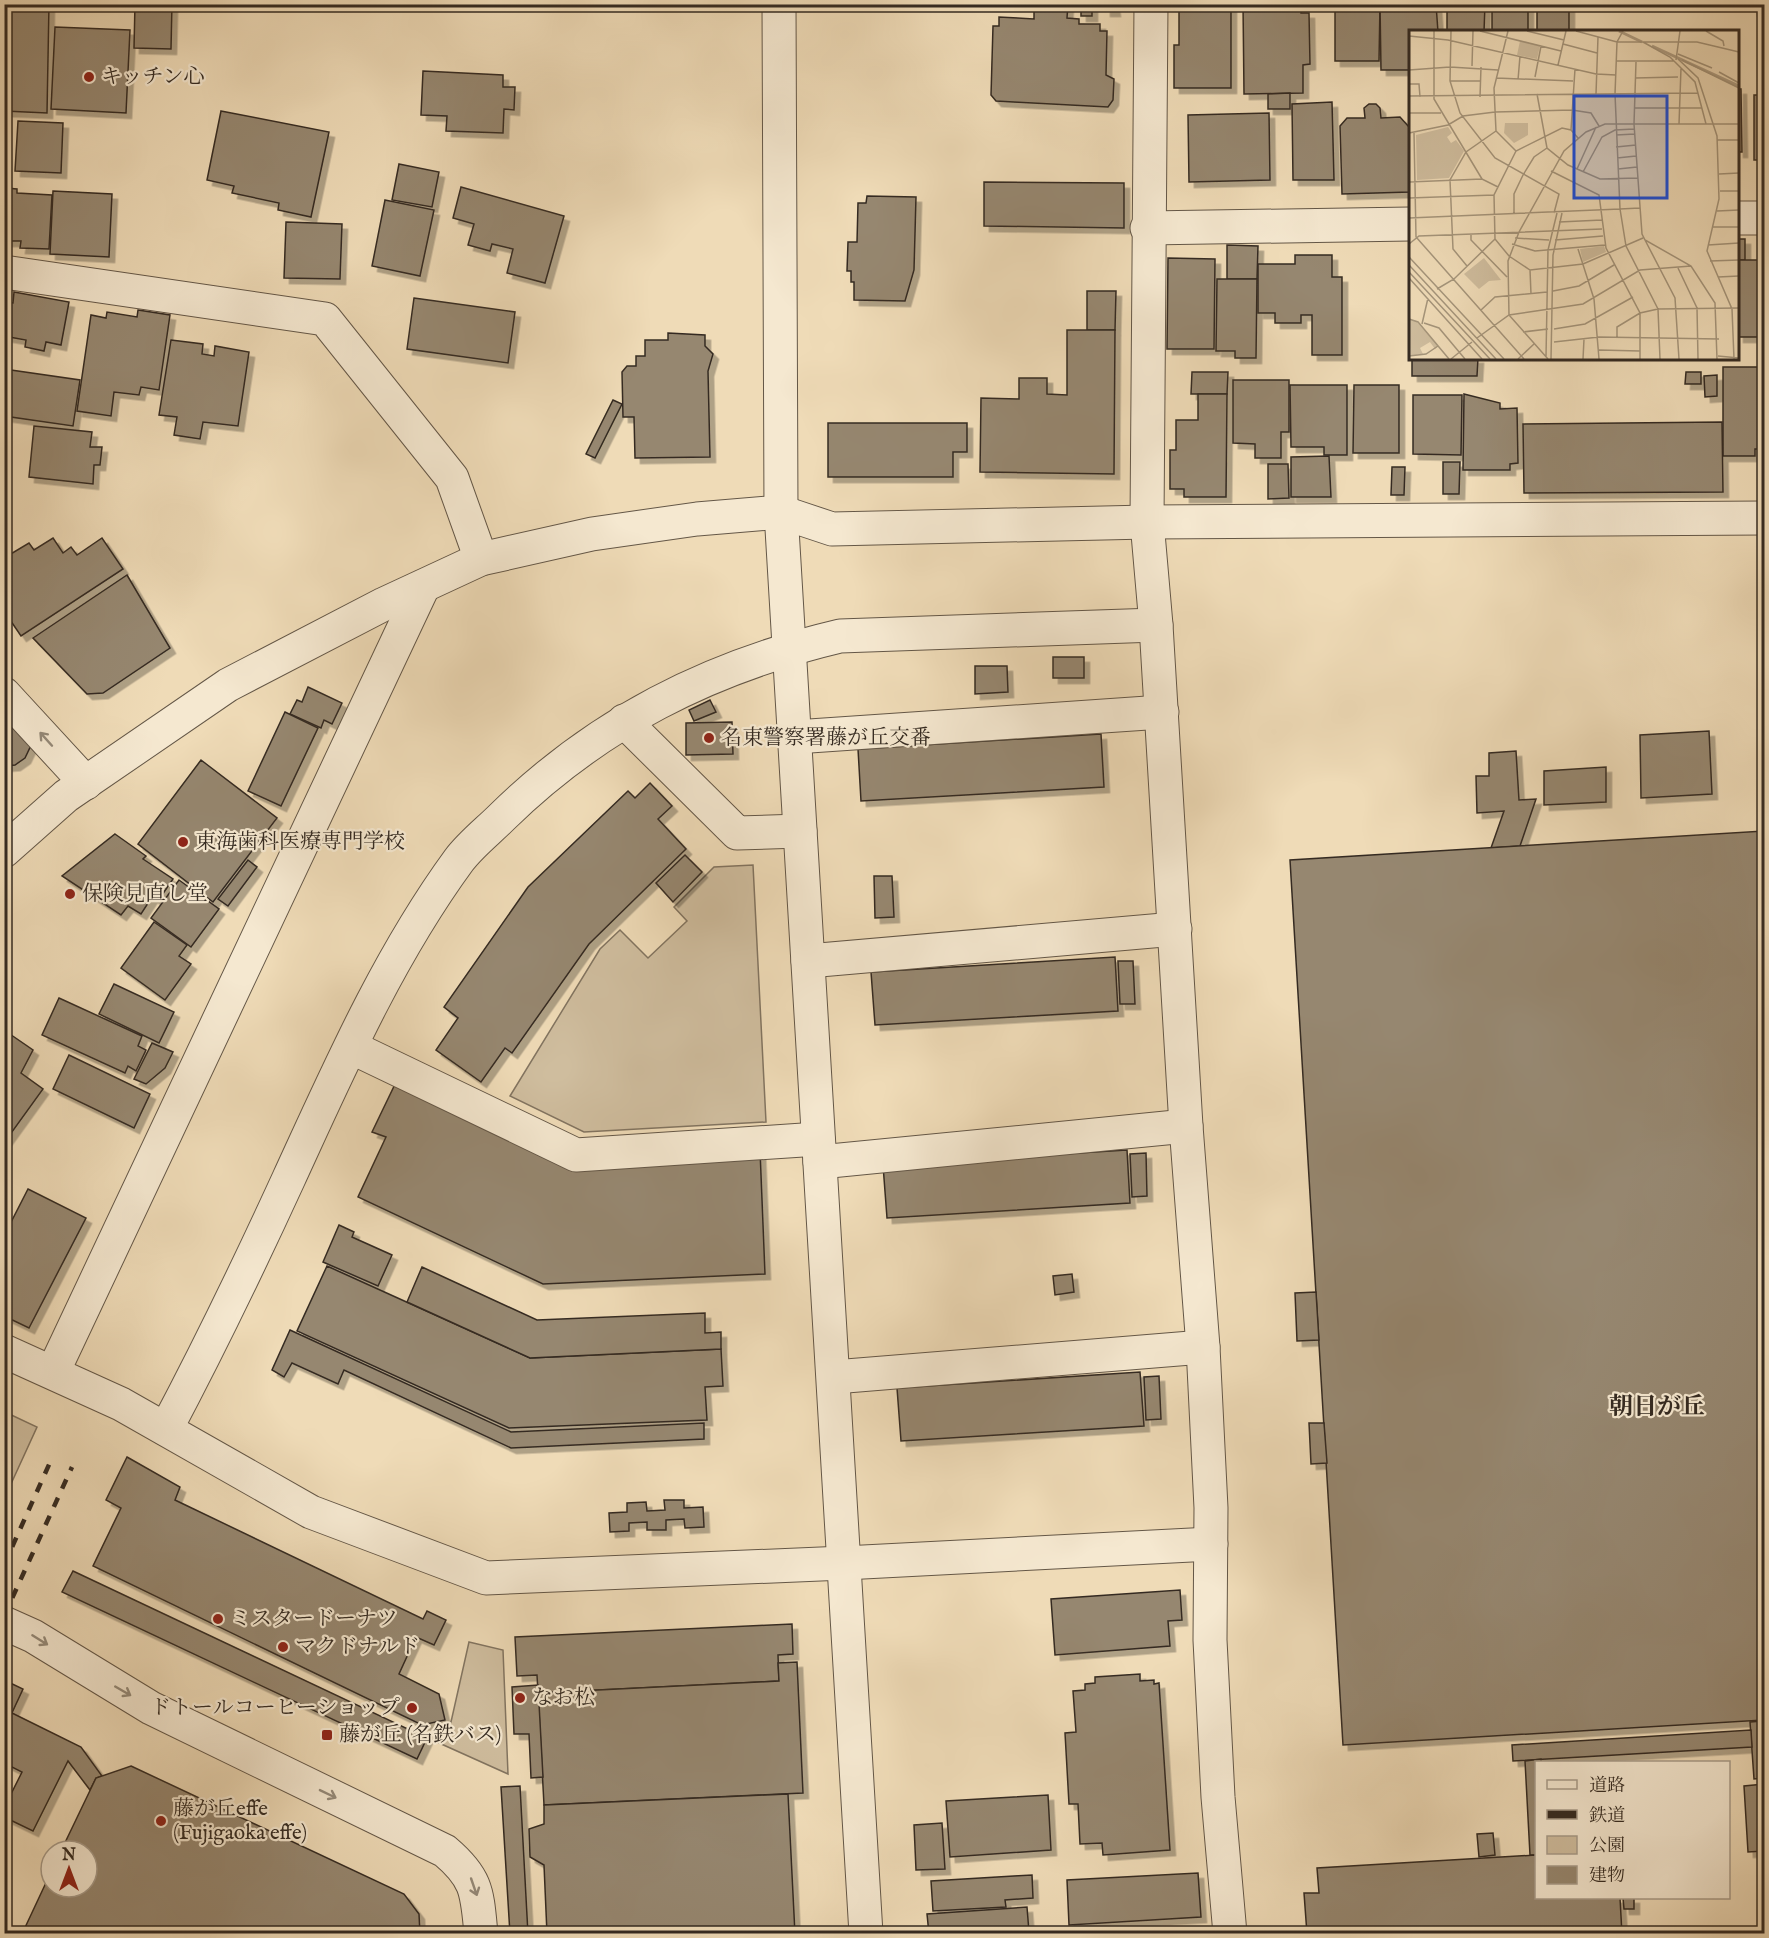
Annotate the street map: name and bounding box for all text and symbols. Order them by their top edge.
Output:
inset map [1409,30,1739,360]
place label: キッチン心 [101,64,205,91]
marker: キッチン心 [82,70,96,84]
place label: 名東警察署藤が丘交番 [721,725,931,752]
marker: 名東警察署藤が丘交番 [702,731,716,745]
one-way arrow [39,732,53,747]
place label: 東海歯科医療専門学校 [195,829,405,856]
marker: 東海歯科医療専門学校 [176,835,190,849]
place label: 保険見直し堂 [82,881,208,908]
marker: 保険見直し堂 [63,887,77,901]
district label: 朝日が丘 [1609,1392,1705,1423]
place label: ミスタードーナツ [230,1606,398,1633]
marker: ミスタードーナツ [211,1612,225,1626]
one-way arrow [31,1634,48,1647]
place label: マクドナルド [295,1634,420,1661]
marker: マクドナルド [276,1640,290,1654]
place label: なお松 [532,1685,595,1712]
one-way arrow [114,1686,131,1698]
marker: なお松 [513,1691,527,1705]
place label: ドトールコーヒーショップ [150,1695,400,1722]
marker: ドトールコーヒーショップ [405,1701,419,1715]
place label: 藤が丘 (名鉄バス) [339,1722,501,1749]
marker: 藤が丘 (名鉄バス) [320,1728,334,1742]
legend [1535,1761,1730,1899]
text: 道路 [1589,1775,1625,1798]
one-way arrow [318,1788,336,1800]
place label: 藤が丘effe (Fujigaoka effe) [173,1796,307,1847]
text: 鉄道 [1589,1805,1625,1828]
marker: 藤が丘effe (Fujigaoka effe) [154,1814,168,1828]
text: 公園 [1589,1835,1625,1858]
north arrow [39,1839,99,1899]
text: N [61,1846,76,1866]
text: 建物 [1589,1865,1625,1888]
one-way arrow [469,1877,480,1896]

